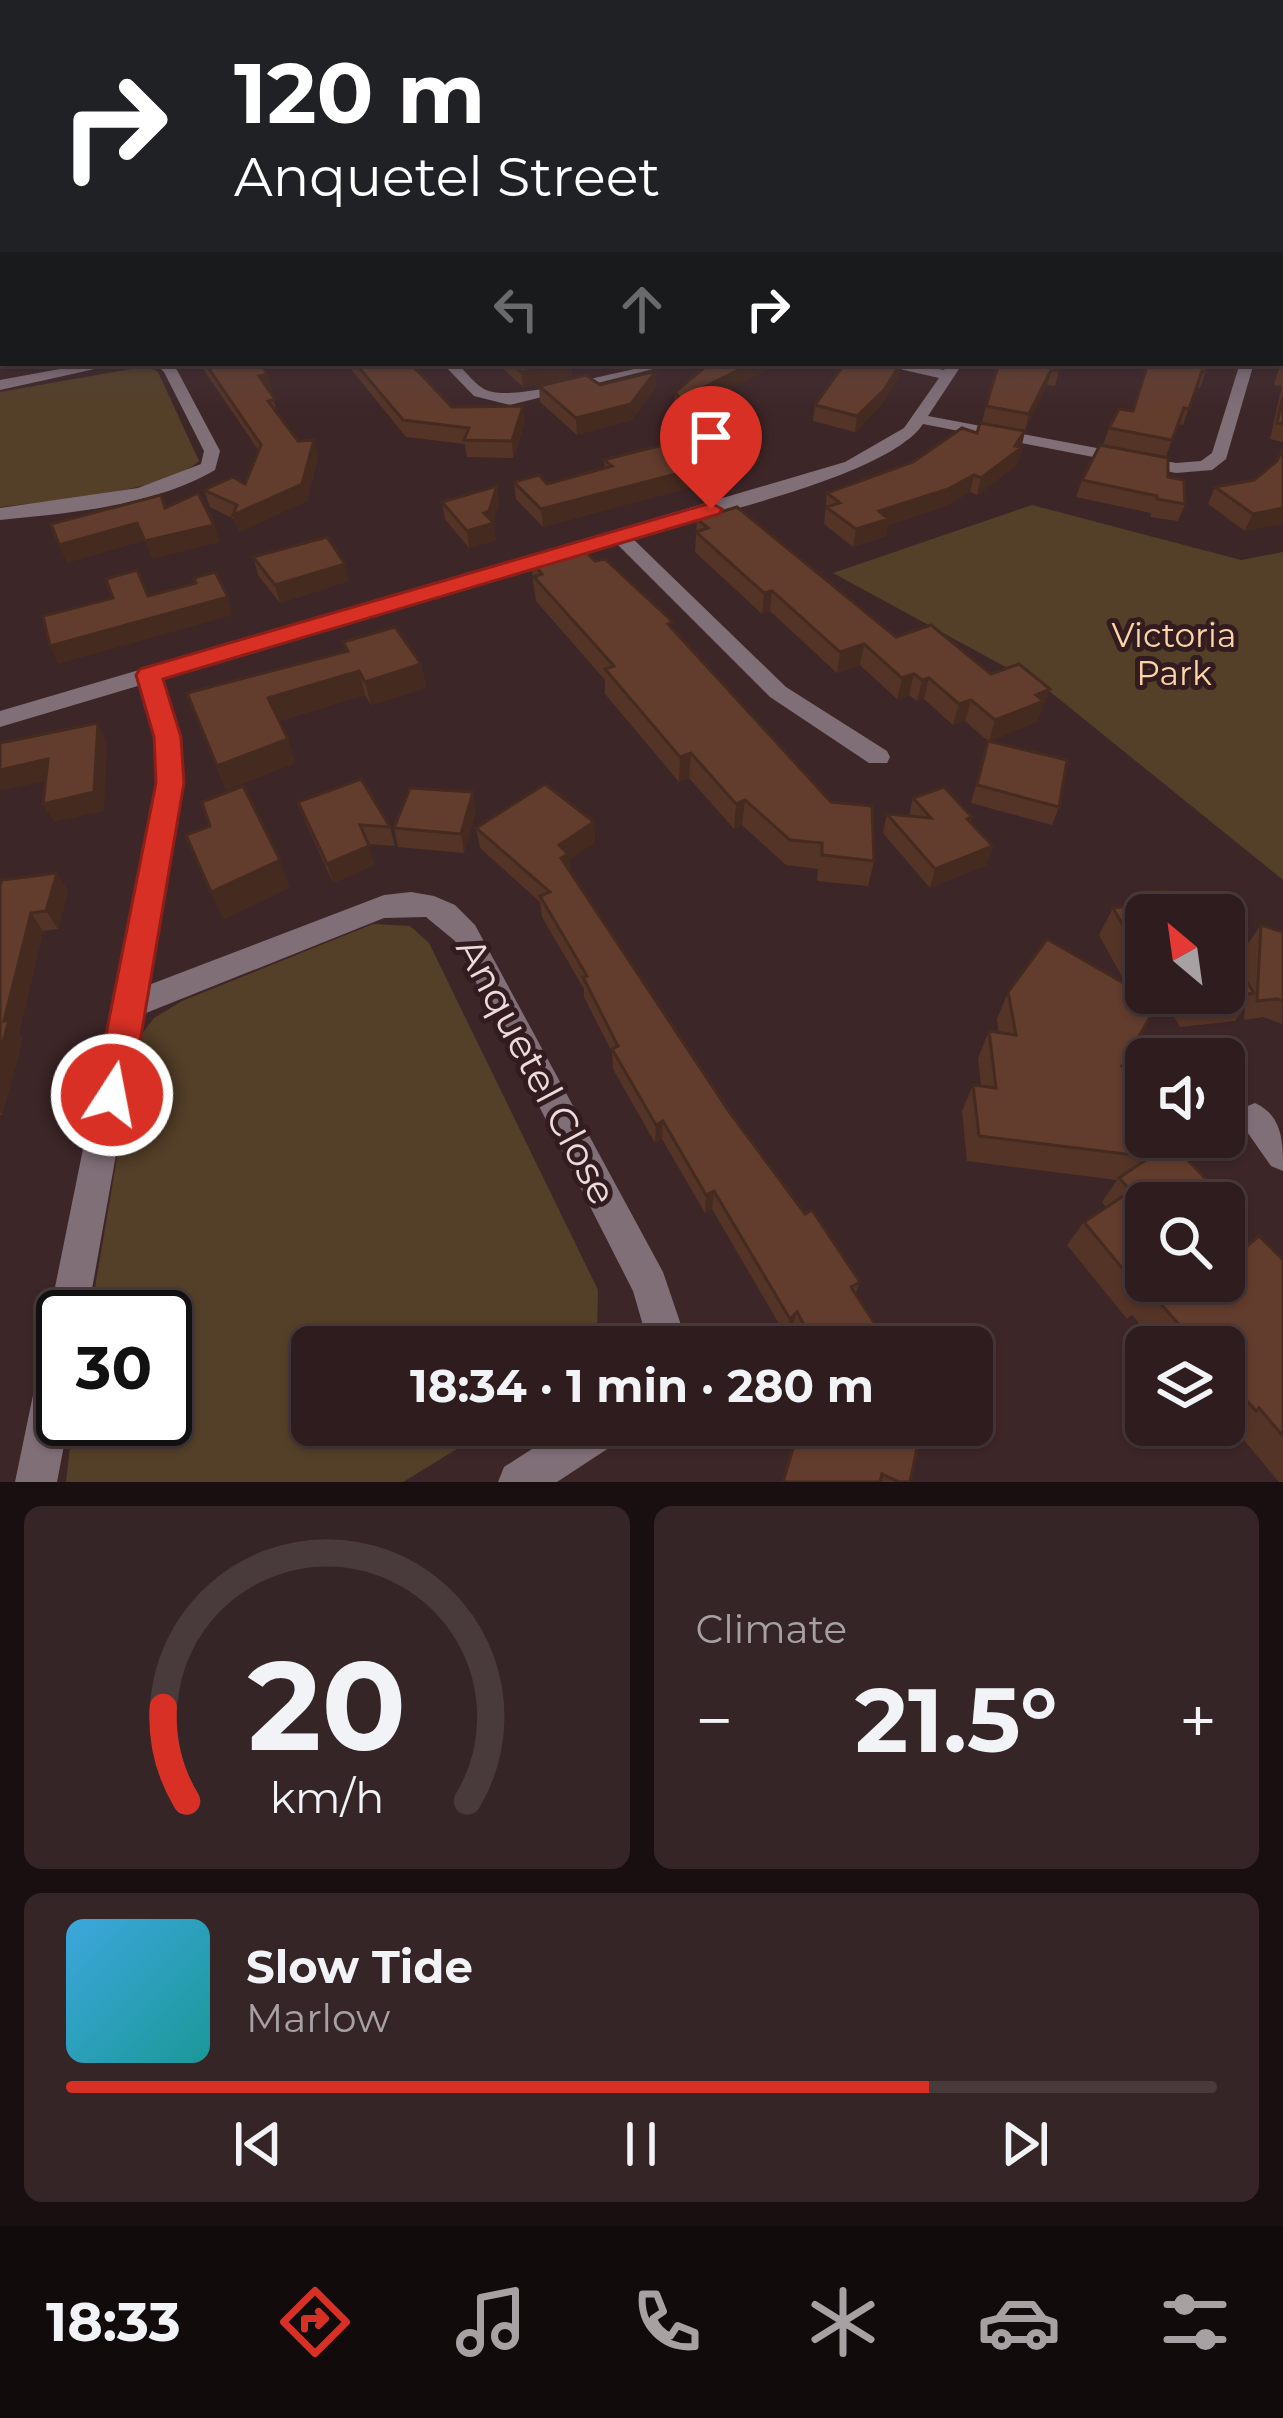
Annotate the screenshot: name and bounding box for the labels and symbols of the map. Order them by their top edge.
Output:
pin [660,386,762,509]
park label: Victoria Park [1112,615,1236,693]
north arrow [1125,894,1245,1014]
street label: Anquetel Close [447,929,627,1213]
position arrow [49,1032,175,1158]
speed limit sign: 30 [36,1290,192,1446]

